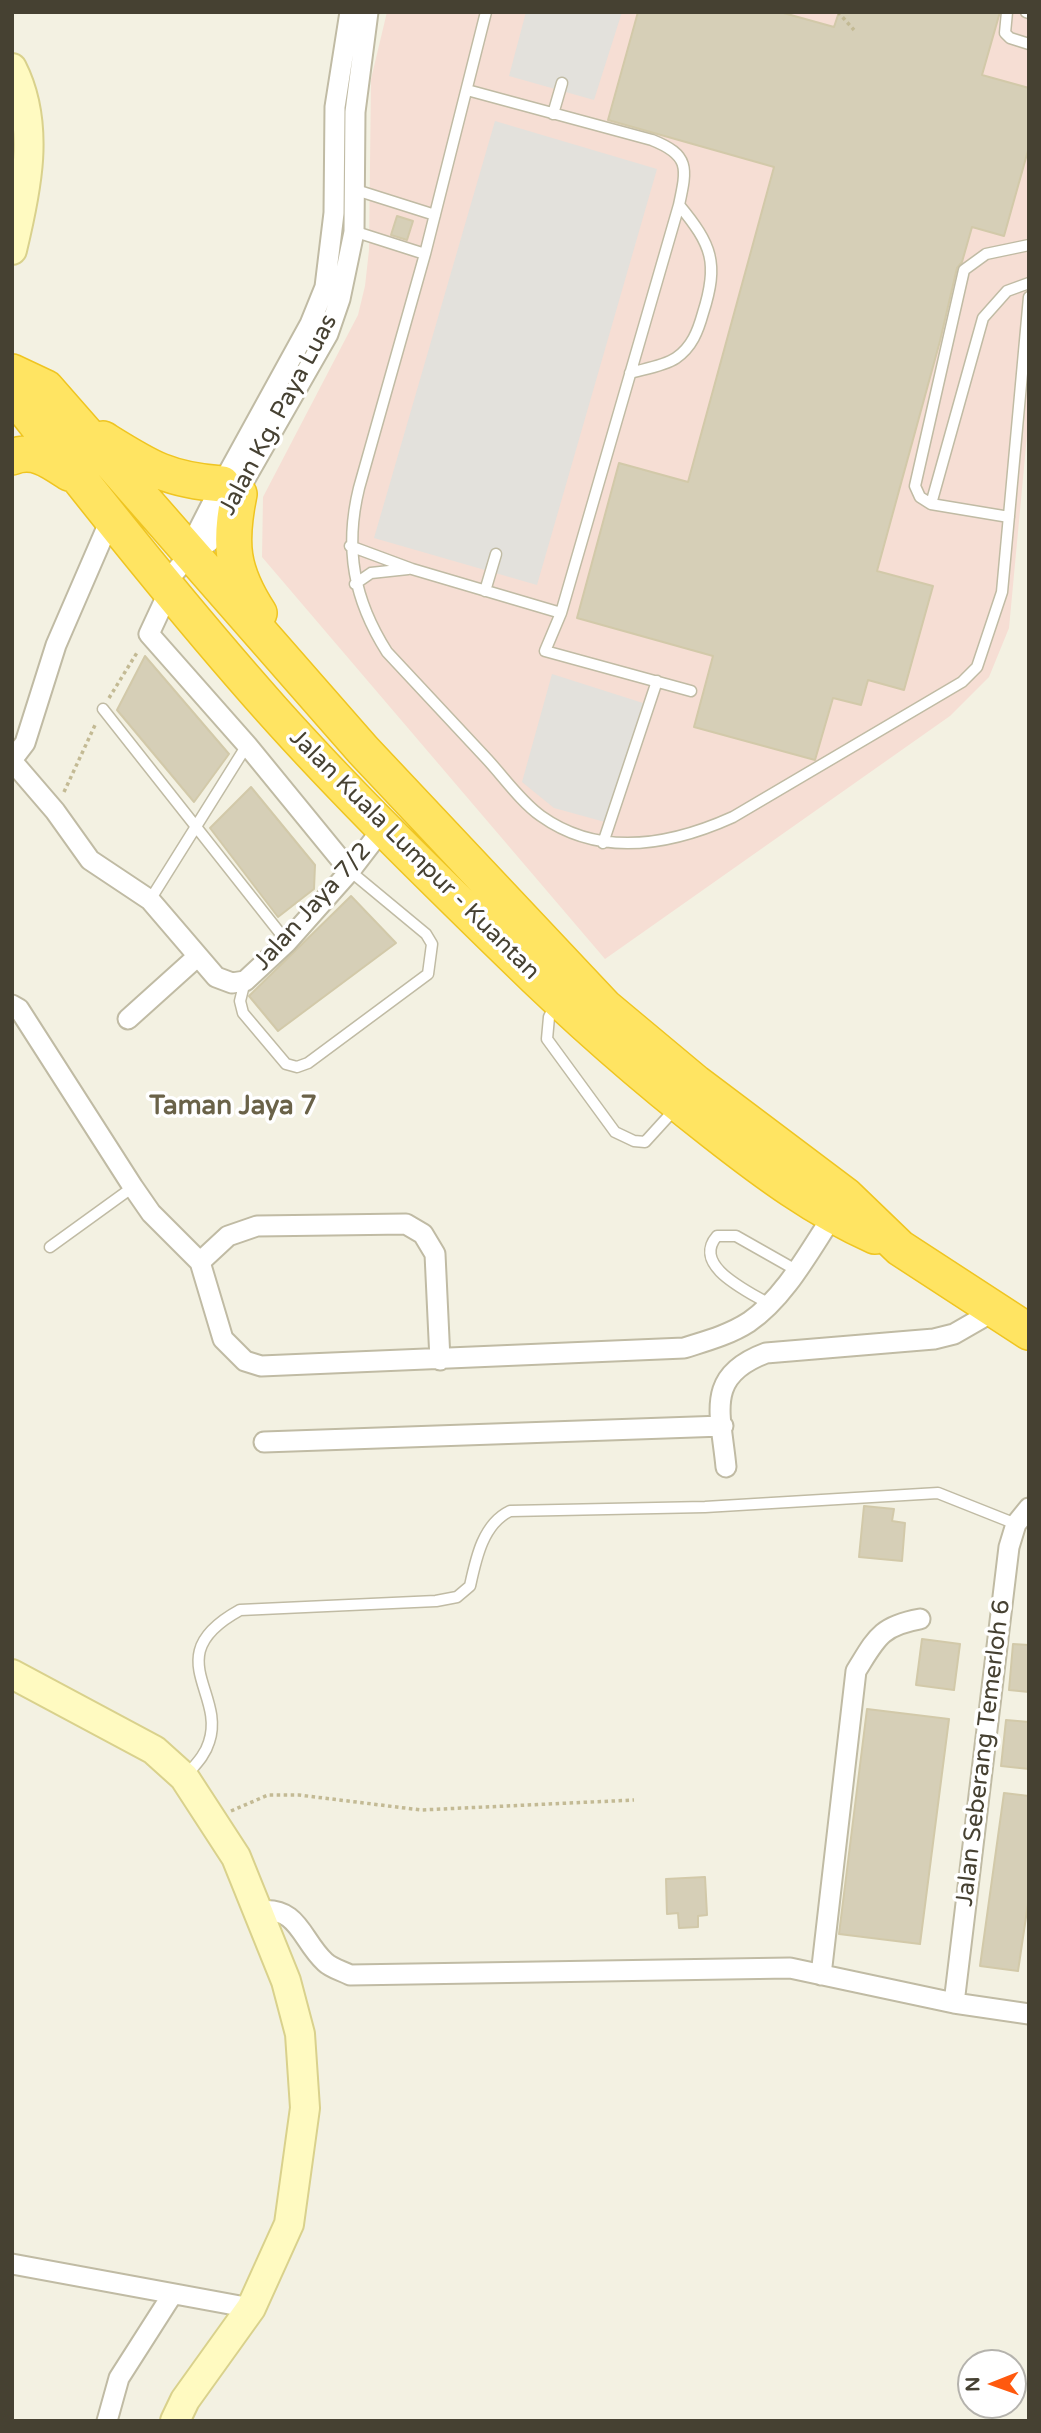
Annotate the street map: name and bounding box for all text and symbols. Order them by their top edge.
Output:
street label: Jalan Kg. Paya Luas [214,310,344,520]
street label: Jalan Kuala Lumpur - Kuantan [283,724,545,986]
street label: Jalan Jaya 7/2 [248,837,378,977]
district label: Taman Jaya 7 [149,1091,317,1123]
street label: Jalan Seberang Temerloh 6 [951,1598,1017,1908]
north arrow [957,2349,1027,2419]
text: N [962,2377,984,2392]

